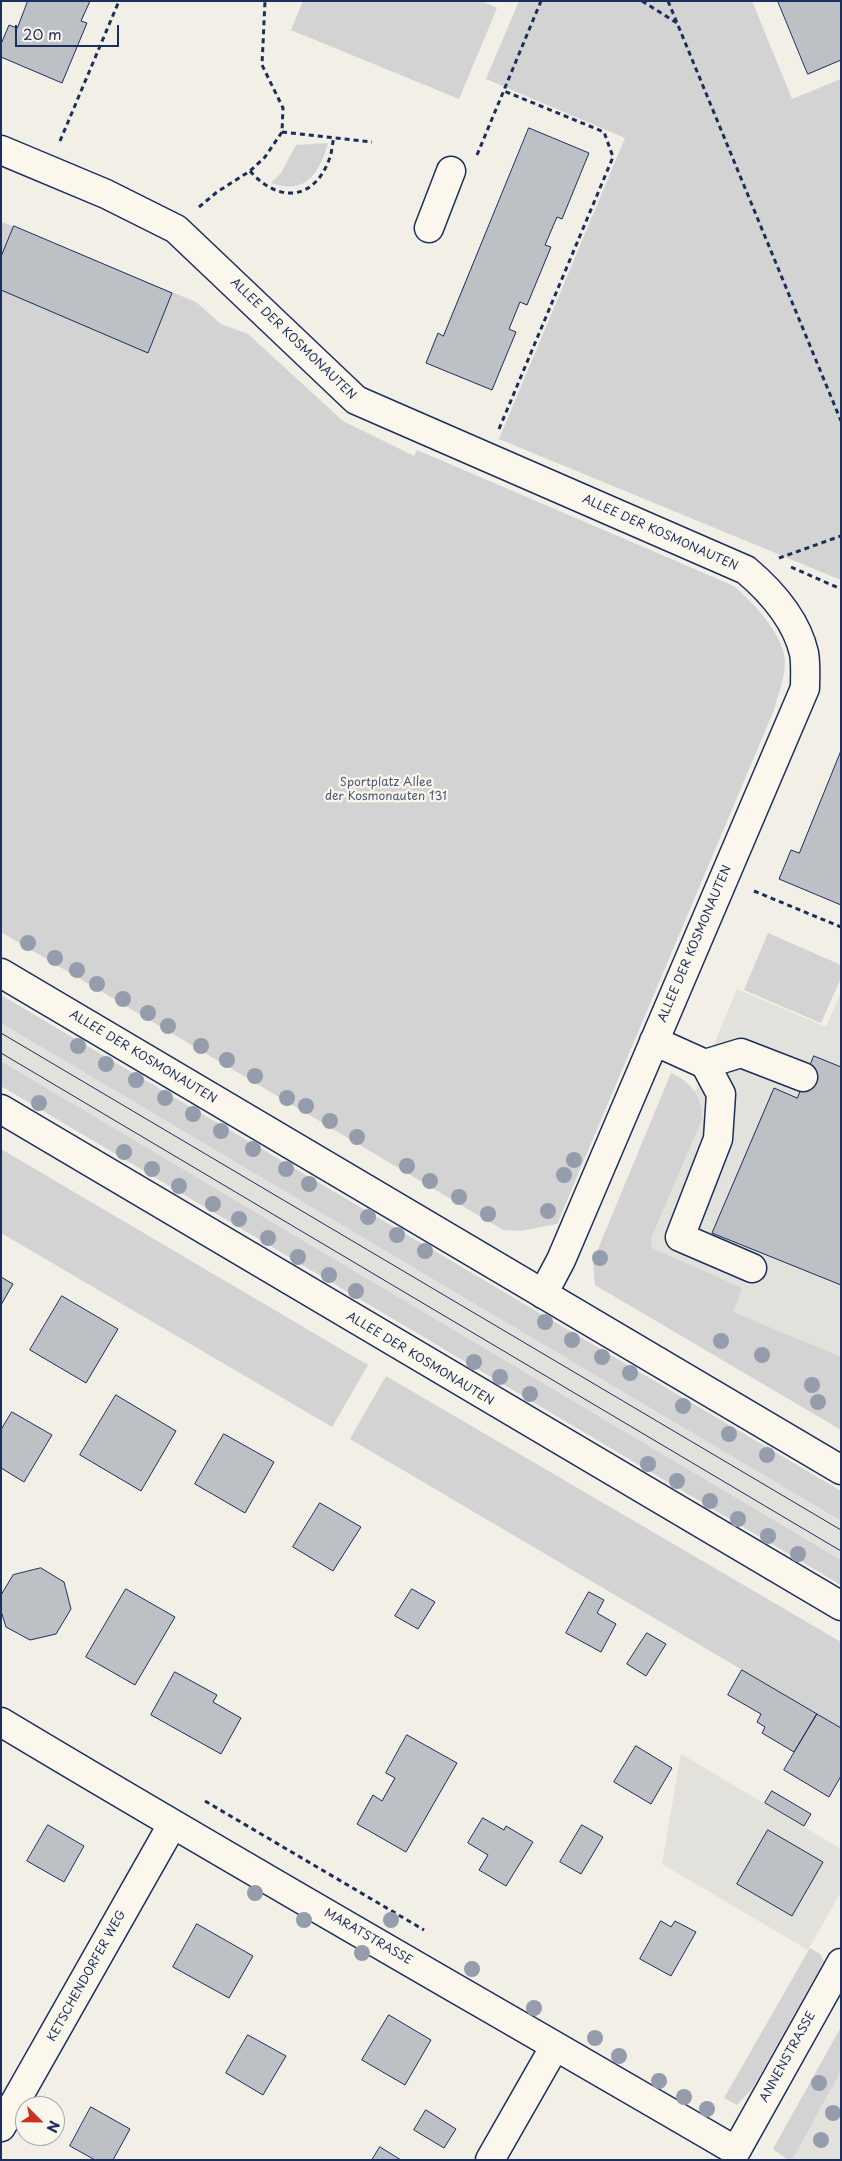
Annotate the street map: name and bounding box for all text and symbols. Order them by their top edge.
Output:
scale bar [18,15,121,47]
text: 20 m [23,22,62,45]
street label: ALLEE DER KOSMONAUTEN [227,275,359,403]
street label: ALLEE DER KOSMONAUTEN [580,492,740,574]
park label: Sportplatz Allee der Kosmonauten 131 [325,776,447,804]
street label: ALLEE DER KOSMONAUTEN [655,863,735,1025]
street label: ALLEE DER KOSMONAUTEN [67,1007,219,1107]
street label: ALLEE DER KOSMONAUTEN [344,1309,496,1409]
street label: MARATSTRASSE [321,1906,415,1968]
street label: KETSCHENDORFER WEG [45,1908,129,2044]
street label: ANNENSTRASSE [757,2009,819,2105]
north arrow [15,2096,65,2146]
text: N [42,2117,65,2136]

